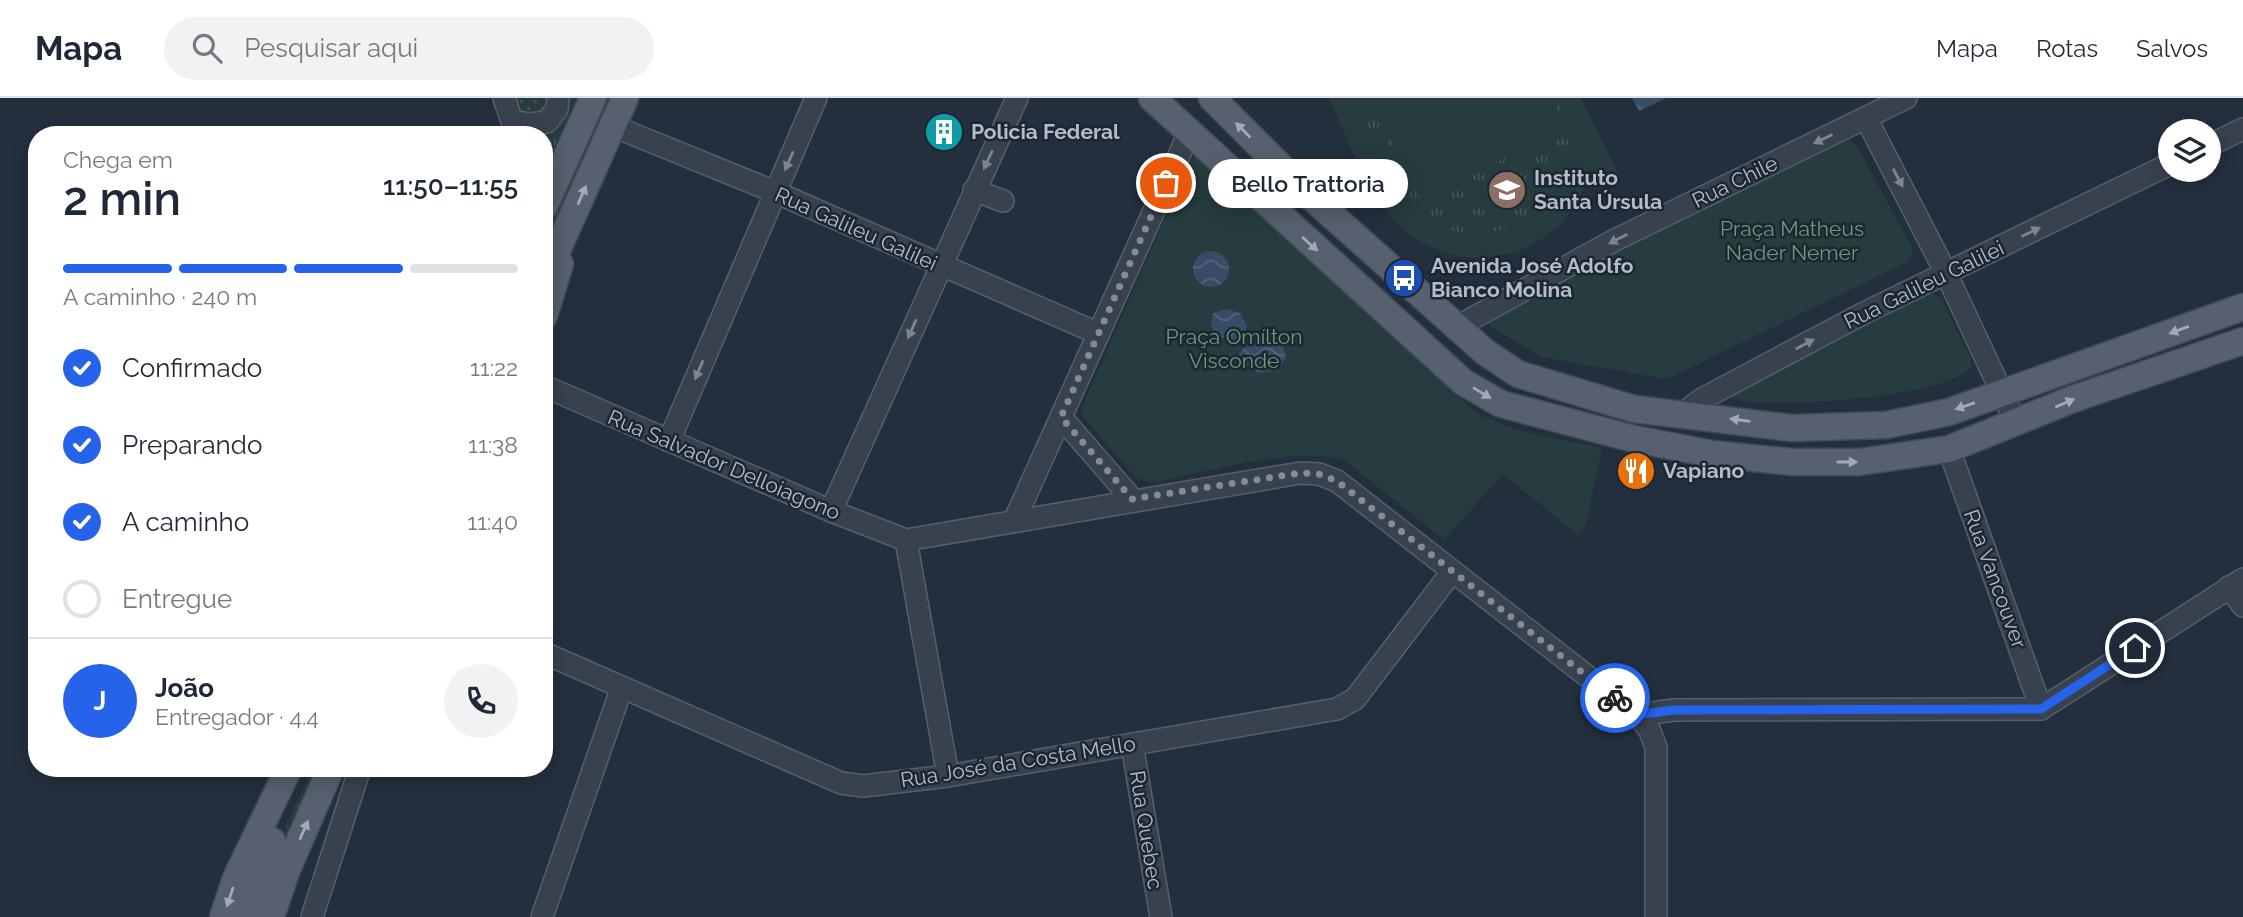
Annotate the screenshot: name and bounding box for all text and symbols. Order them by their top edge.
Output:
search box [164,17,654,80]
text: Mapa [35,29,122,68]
icon: search [188,29,226,67]
text: Pesquisar aqui [244,33,418,63]
text: Mapa [1936,34,1998,63]
text: Rotas [2036,34,2098,63]
text: Salvos [2136,34,2208,63]
building icon: Policia Federal [923,111,965,153]
place label: Policia Federal [971,119,1120,144]
map controls [2158,119,2221,182]
button: layers [2158,119,2221,182]
one-way arrow [1235,121,1252,138]
one-way arrow [1813,133,1833,144]
text: Chega em [63,146,173,173]
one-way arrow [783,150,794,171]
one-way arrow [982,150,994,170]
street label: Rua Chile [1688,150,1782,213]
pin [1136,153,1196,213]
callout: Bello Trattoria [1208,158,1408,208]
icon: bag [1147,164,1185,202]
place label: Instituto Santa Úrsula [1534,165,1662,214]
one-way arrow [1892,168,1904,188]
school or university icon: Instituto Santa Úrsula [1486,169,1528,211]
text: Bello Trattoria [1231,170,1385,197]
text: 11:50–11:55 [383,171,518,201]
text: 2 min [63,172,181,226]
street label: Rua Galileu Galilei [771,182,941,276]
one-way arrow [577,185,588,206]
park label: Praça Matheus Nader Nemer [1720,216,1864,265]
one-way arrow [2021,226,2041,238]
one-way arrow [1608,233,1628,244]
street label: Rua Galileu Galilei [1840,235,2008,334]
one-way arrow [1301,236,1319,252]
place label: Avenida José Adolfo Bianco Molina [1431,253,1634,302]
bus stop icon: Avenida José Adolfo Bianco Molina [1383,257,1425,299]
text: A caminho · 240 m [63,283,257,310]
one-way arrow [906,318,917,339]
park label: Praça Omílton Visconde [1165,324,1303,373]
one-way arrow [2168,324,2189,335]
one-way arrow [1795,338,1815,349]
icon: check [63,349,101,387]
text: Confirmado [122,353,262,383]
text: 11:22 [470,354,518,381]
one-way arrow [694,359,705,380]
one-way arrow [1472,387,1491,399]
one-way arrow [2054,397,2075,408]
one-way arrow [1954,401,1975,412]
street label: Rua Salvador Delloiagono [604,404,844,525]
one-way arrow [1729,414,1751,425]
icon: check [63,426,101,464]
text: Preparando [122,430,262,460]
text: 11:38 [468,431,518,458]
restaurant icon: Vapiano [1615,450,1657,492]
one-way arrow [1836,456,1858,468]
place label: Vapiano [1663,458,1744,483]
icon: check [63,503,101,541]
street label: Rua Vancouver [1959,506,2032,652]
text: A caminho [122,507,249,537]
text: 11:40 [467,508,518,535]
text: Entregue [122,584,232,614]
pin [2105,618,2165,678]
icon: home [2116,629,2154,667]
courier [1580,663,1650,733]
button: phone [444,664,518,738]
text: João [155,673,214,703]
icon: bike [1596,679,1634,717]
text: J [94,686,106,716]
text: Entregador · 4.4 [155,703,319,730]
street label: Rua José da Costa Mello [899,731,1137,792]
street label: Rua Quebec [1125,769,1168,891]
one-way arrow [299,820,310,841]
one-way arrow [224,887,235,908]

